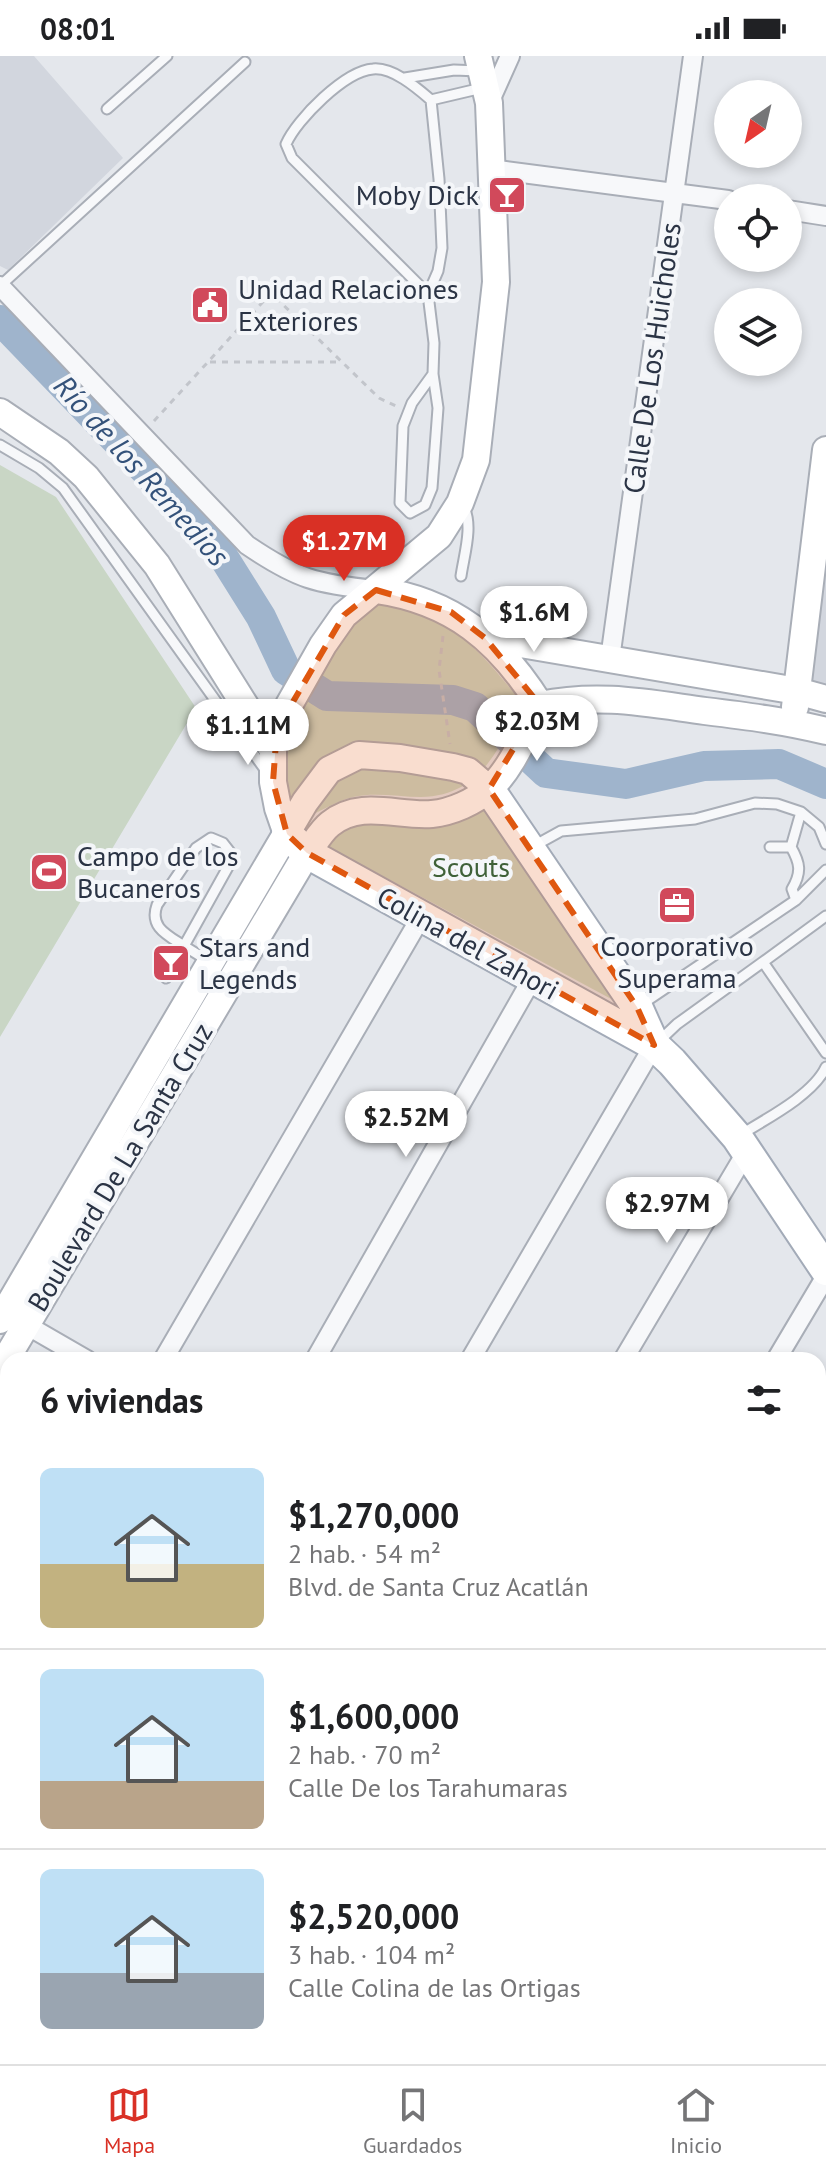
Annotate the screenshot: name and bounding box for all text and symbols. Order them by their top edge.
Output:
text: 08:01 [40,9,116,48]
north arrow [714,80,802,168]
map controls [714,80,802,376]
bar icon: Moby Dick [486,174,528,216]
place label: Moby Dick [356,176,480,213]
button: locate [714,184,802,272]
street label: Calle De Los Huicholes [614,220,689,496]
place label: Unidad Relaciones Exteriores [238,270,459,339]
public building icon: Unidad Relaciones Exteriores [189,284,231,326]
button: layers [714,288,802,376]
water label: Río de los Remedios [46,366,238,574]
pin: $1.27M [279,515,409,583]
text: $1.27M [301,524,387,557]
pin: $1.6M [478,586,590,654]
text: $1.6M [498,595,570,628]
pin: $2.03M [472,695,602,763]
pin: $1.11M [183,699,313,767]
text: $2.03M [494,704,580,737]
text: $1.11M [205,708,291,741]
place label: Campo de los Bucaneros [77,837,239,906]
park label: Scouts [432,848,510,885]
sports icon: Campo de los Bucaneros [28,851,70,893]
street label: Colina del Zahori [371,877,566,1008]
office icon: Coorporativo Superama [656,884,698,926]
place label: Coorporativo Superama [600,927,754,996]
place label: Stars and Legends [199,928,310,997]
bar icon: Stars and Legends [150,942,192,984]
street label: Boulevard De La Santa Cruz [19,1016,221,1318]
pin: $2.52M [341,1091,471,1159]
text: $2.52M [363,1100,449,1133]
pin: $2.97M [602,1177,732,1245]
text: $2.97M [624,1186,710,1219]
text: 6 viviendas [40,1378,203,1422]
icon: filters [742,1378,786,1422]
text: $1,270,000 [288,1493,459,1537]
icon: home [104,1500,200,1596]
text: 2 hab. · 54 m² [288,1537,441,1570]
text: Blvd. de Santa Cruz Acatlán [288,1570,589,1603]
text: $1,600,000 [288,1694,459,1738]
icon: home [104,1701,200,1797]
text: 2 hab. · 70 m² [288,1738,441,1771]
text: Calle De los Tarahumaras [288,1771,568,1804]
text: $2,520,000 [288,1894,459,1938]
icon: home [104,1901,200,1997]
text: 3 hab. · 104 m² [288,1938,455,1971]
text: Calle Colina de las Ortigas [288,1971,581,2004]
tab: Mapa [104,2083,155,2159]
tab: Guardados [363,2083,462,2159]
tab: Inicio [670,2083,722,2159]

